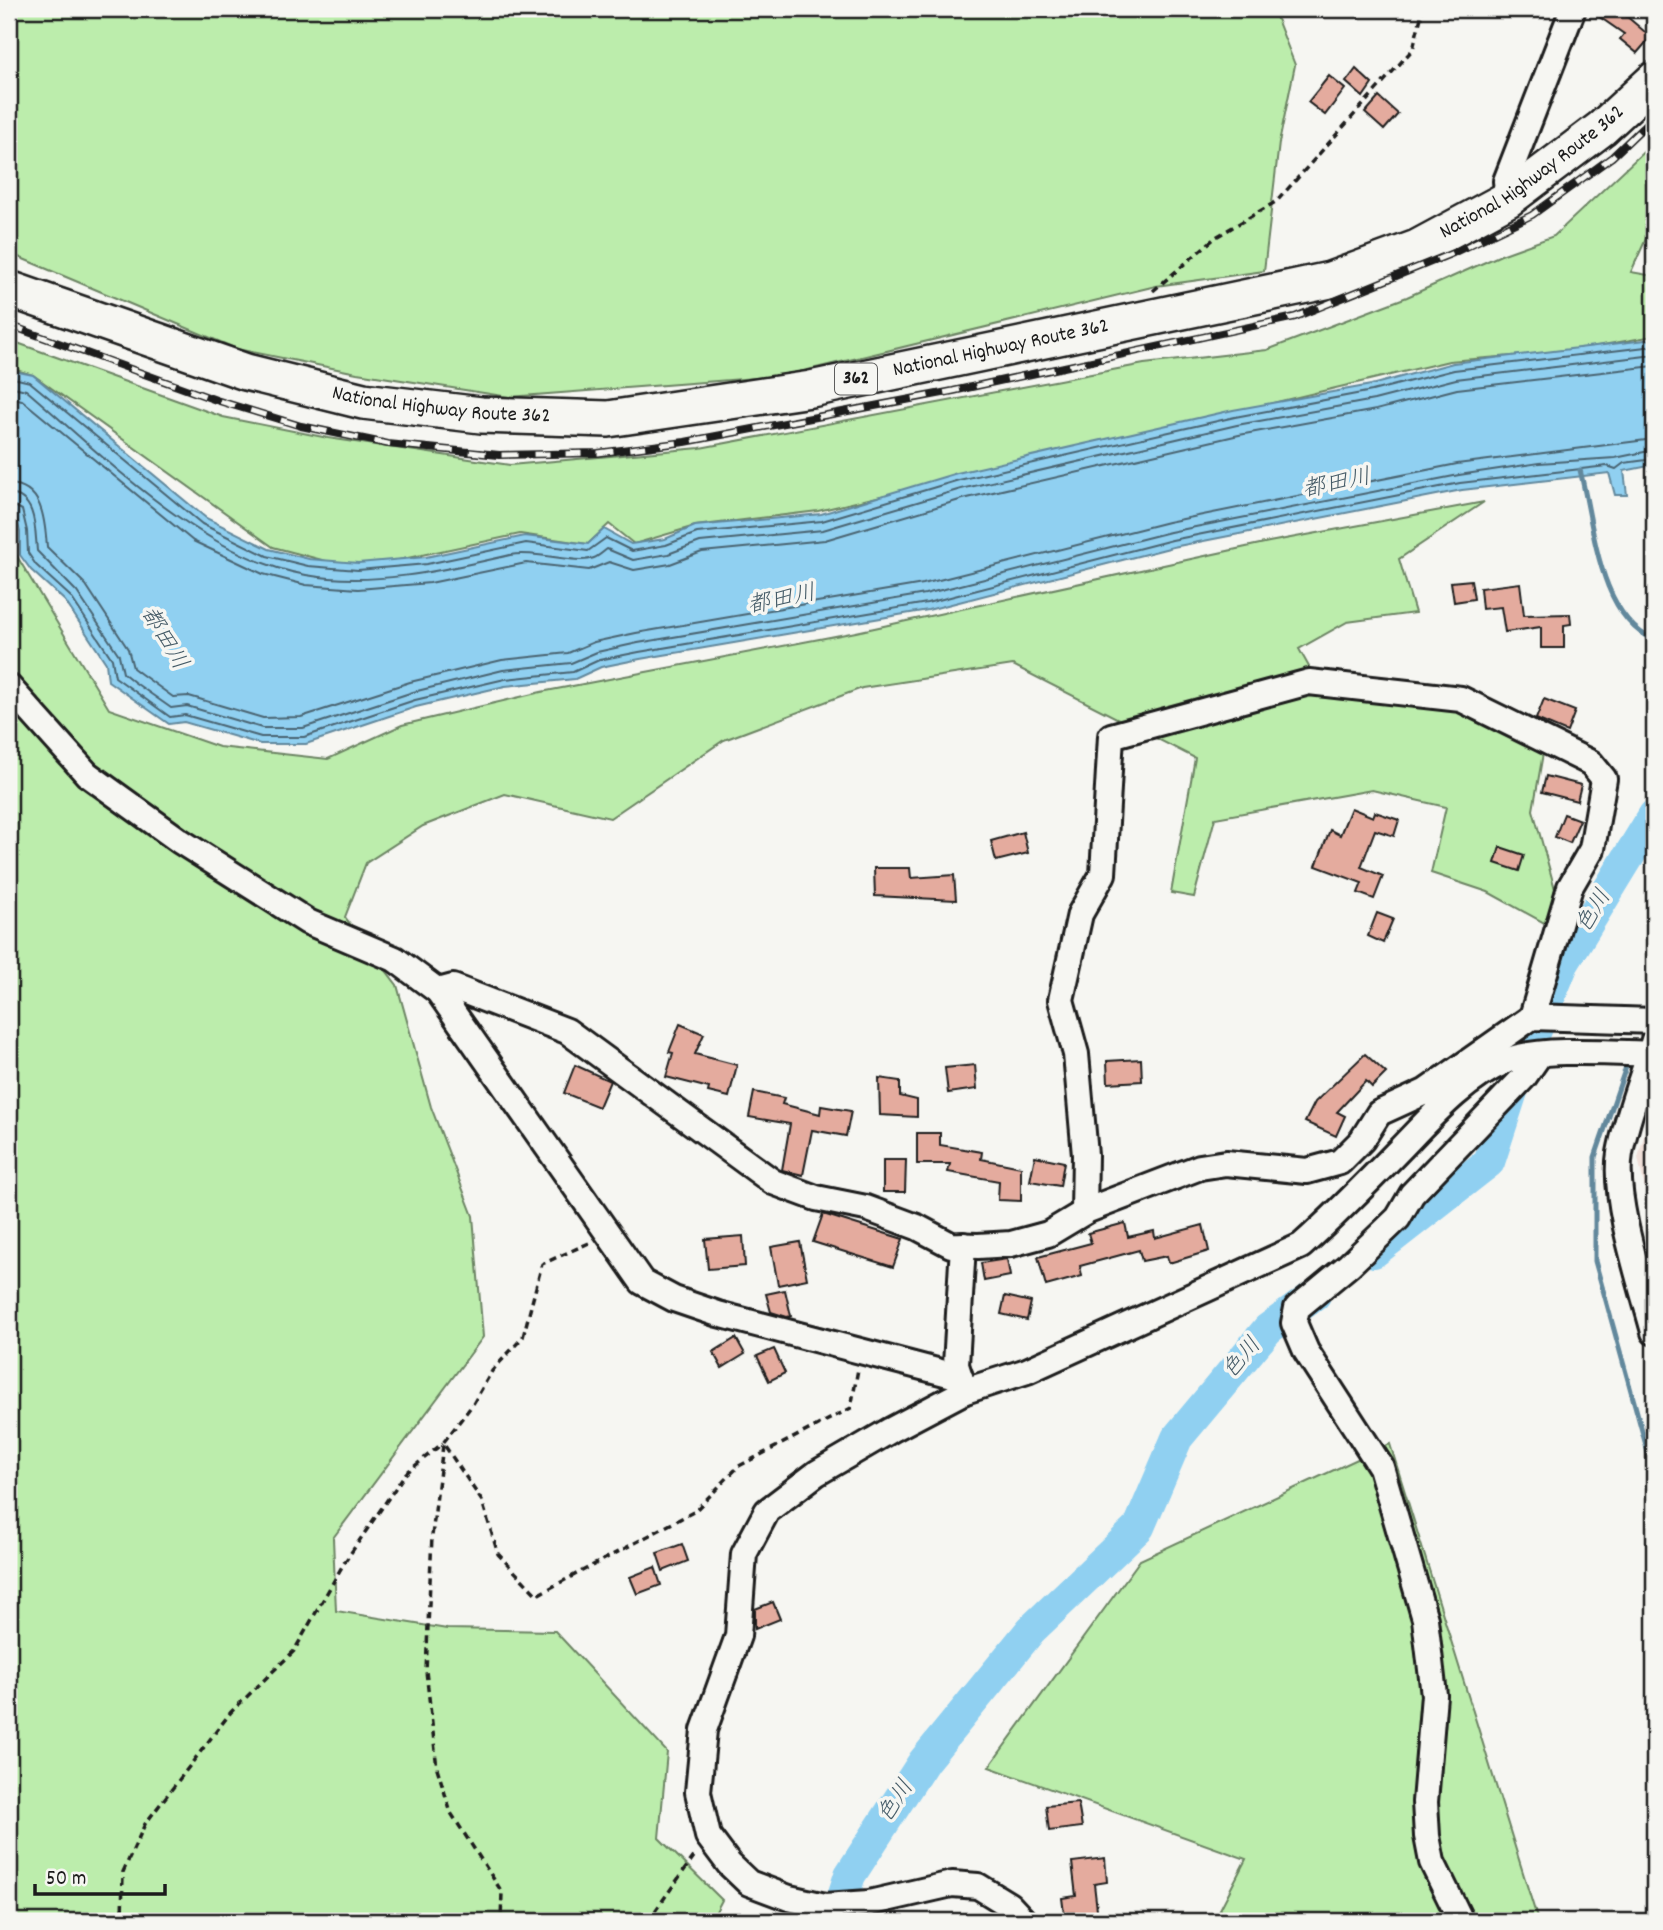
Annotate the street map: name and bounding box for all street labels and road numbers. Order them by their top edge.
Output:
street label: National Highway Route 362 [1435,99,1632,248]
street label: National Highway Route 362 [890,312,1112,386]
road number: 362 [835,364,877,394]
street label: National Highway Route 362 [329,379,551,432]

